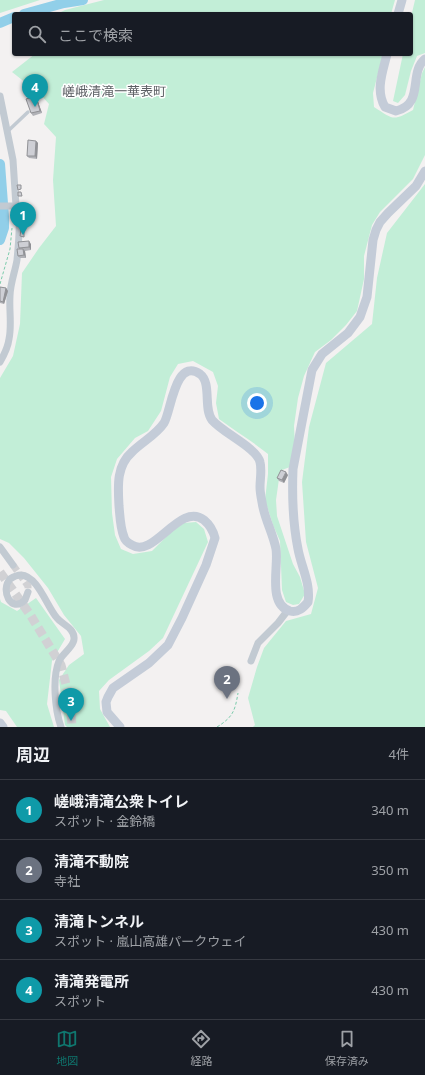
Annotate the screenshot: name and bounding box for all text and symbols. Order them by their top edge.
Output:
search box [12,12,413,56]
icon: search [26,23,48,45]
text: ここで検索 [58,25,133,45]
pin: 4 [22,74,48,107]
district label: 嵯峨清滝一華表町 [62,82,166,100]
pin: 1 [10,202,36,235]
your location [247,393,267,413]
pin: 2 [214,666,240,699]
pin: 3 [58,688,84,721]
text: 周辺 [16,743,50,766]
text: 4件 [389,745,409,763]
text: 嵯峨清滝公衆トイレ [54,791,189,811]
text: 1 [25,801,33,819]
text: 340 m [371,801,409,819]
text: スポット · 金鈴橋 [54,812,155,830]
text: 清滝不動院 [54,851,129,871]
text: 2 [25,861,33,879]
text: 350 m [371,861,409,879]
text: 寺社 [54,872,80,890]
text: 清滝トンネル [54,911,144,931]
text: 3 [25,921,33,939]
text: 430 m [371,921,409,939]
text: スポット · 嵐山高雄パークウェイ [54,932,246,950]
text: 清滝発電所 [54,971,129,991]
text: 4 [25,981,33,999]
text: 430 m [371,981,409,999]
text: スポット [54,992,106,1010]
tab: 地図 [56,1028,78,1068]
tab: 経路 [190,1028,212,1068]
tab: 保存済み [325,1028,369,1068]

